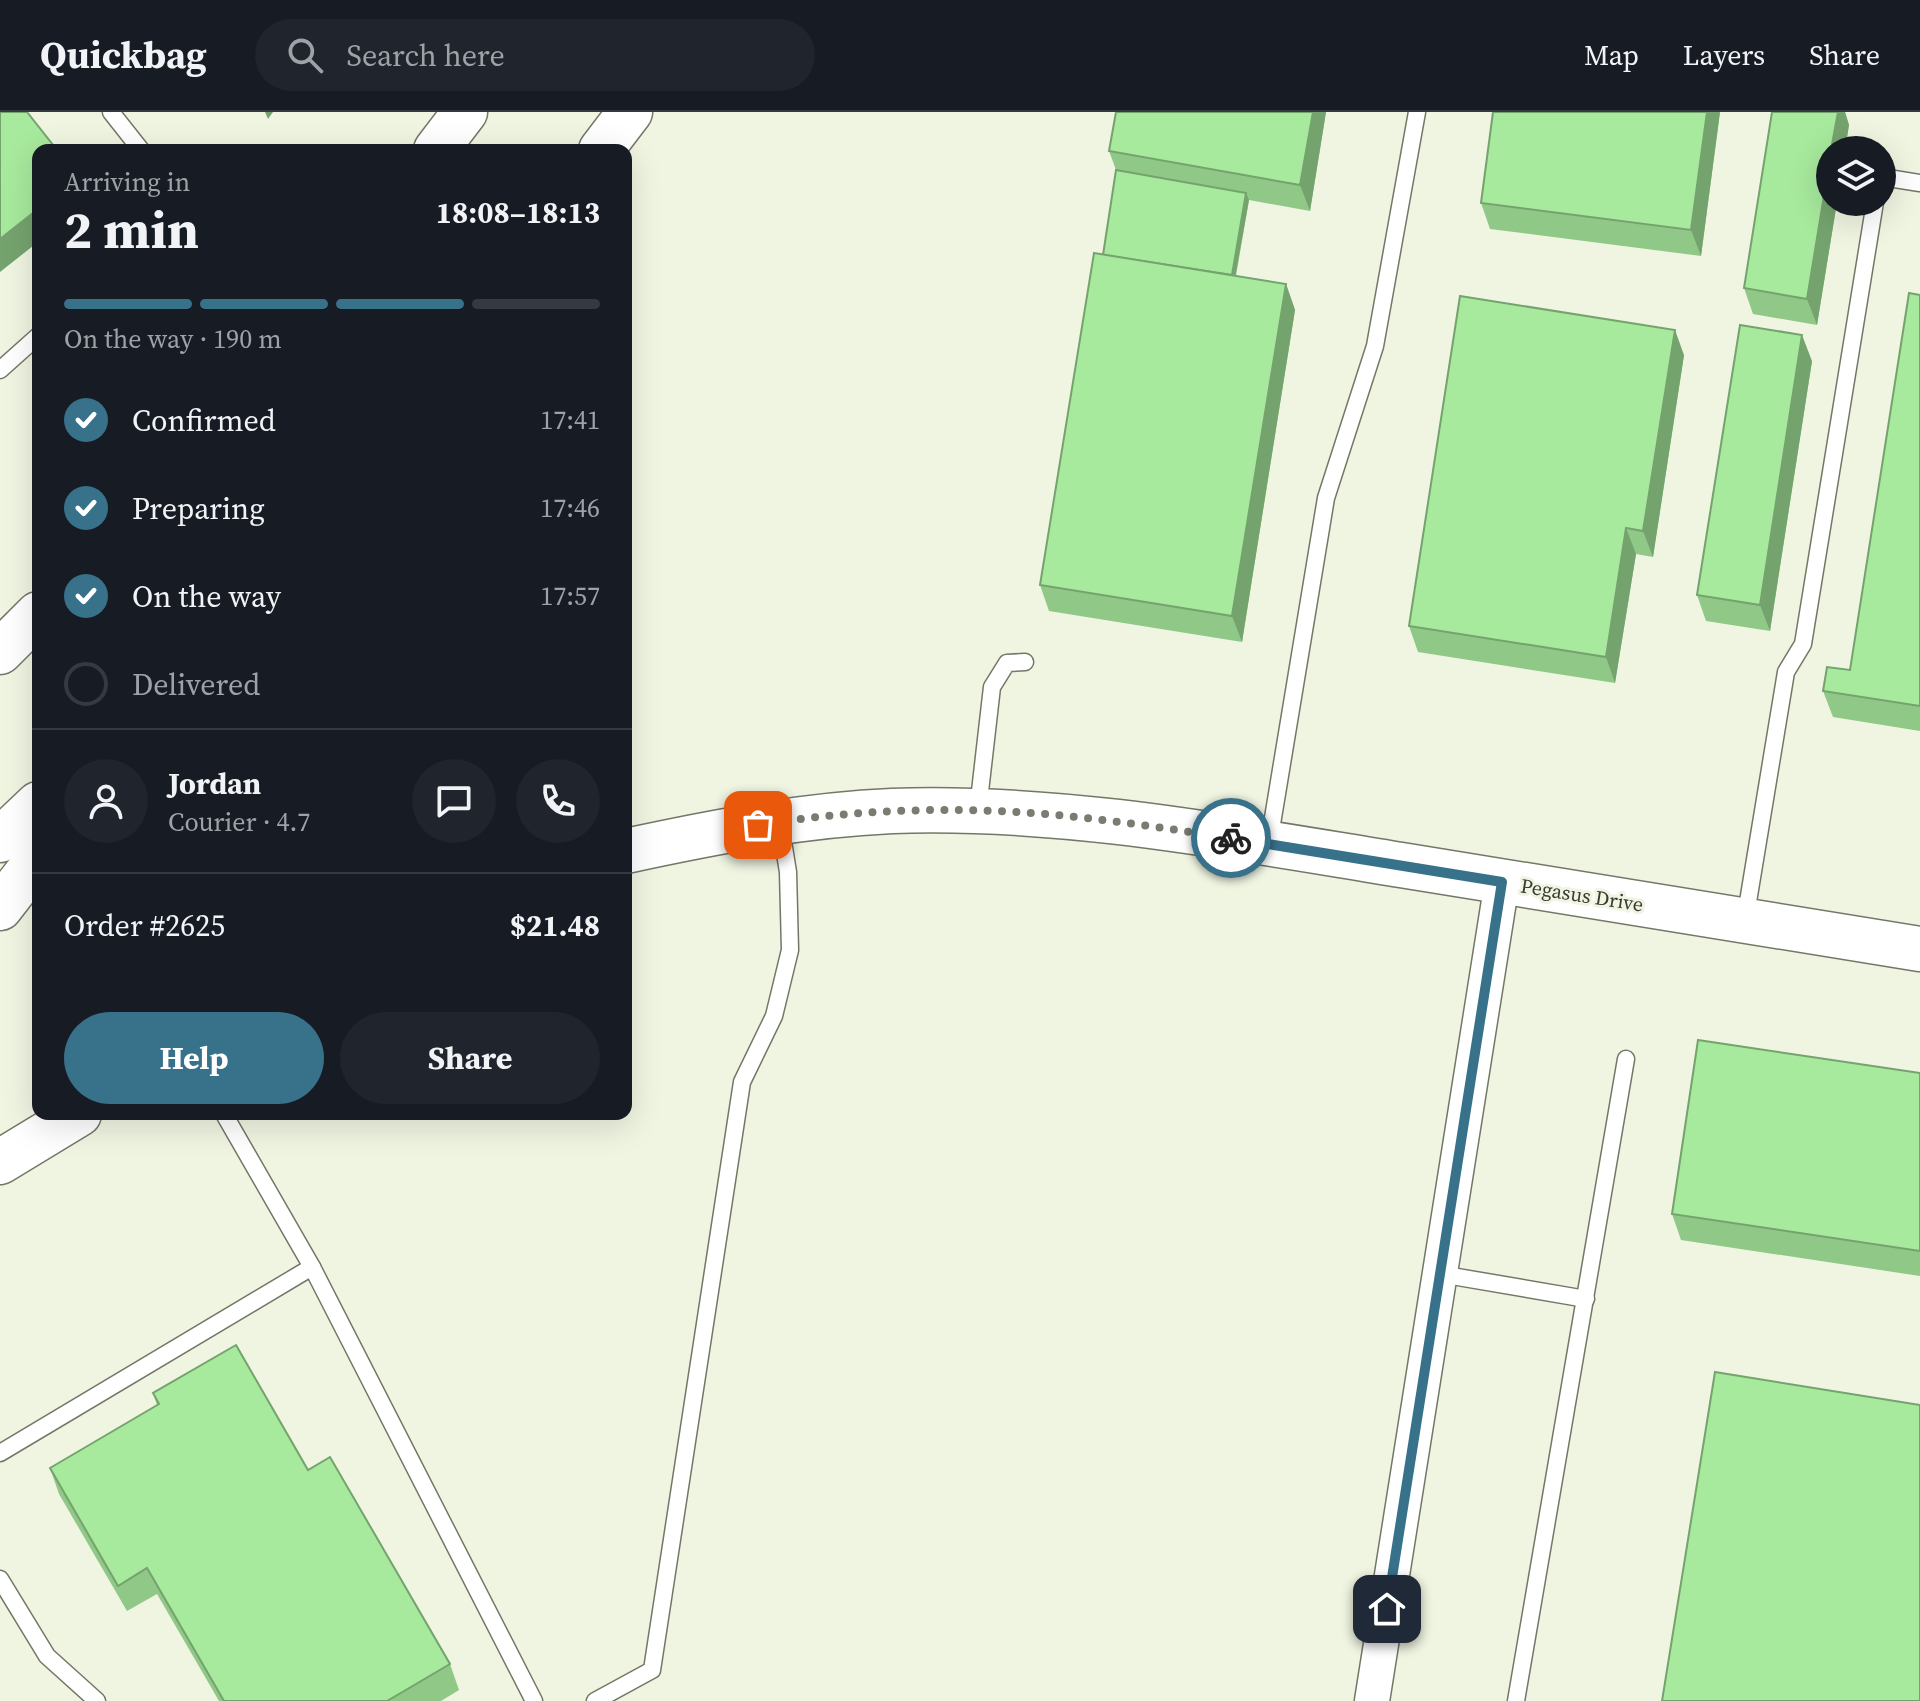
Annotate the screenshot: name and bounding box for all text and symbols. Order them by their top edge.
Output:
search box [255,19,815,91]
text: Quickbag [40,29,207,81]
icon: search [283,33,327,77]
text: Search here [347,35,505,76]
text: Map [1584,36,1639,74]
text: Layers [1683,36,1765,74]
text: Share [1809,36,1880,74]
map controls [1816,136,1896,216]
button: layers [1816,136,1896,216]
text: Arriving in [64,164,190,200]
text: 18:08–18:13 [436,192,600,233]
text: 2 min [64,194,199,265]
text: On the way · 190 m [64,321,282,357]
icon: check [64,398,108,442]
text: Confirmed [132,400,276,441]
text: 17:41 [540,402,600,438]
icon: check [64,486,108,530]
text: Preparing [132,488,265,529]
text: 17:46 [540,490,600,526]
icon: check [64,574,108,618]
text: On the way [132,576,281,617]
text: 17:57 [540,578,600,614]
text: Delivered [132,664,260,705]
button: person [64,759,148,843]
button: chat [412,759,496,843]
button: phone [516,759,600,843]
text: Jordan [168,763,261,804]
pin [724,791,792,859]
courier [1191,798,1271,878]
icon: bag [736,803,780,847]
text: Courier · 4.7 [168,804,310,840]
icon: bike [1209,816,1253,860]
street label: Pegasus Drive [1519,872,1645,918]
text: Order #2625 [64,905,225,946]
text: $21.48 [510,905,600,946]
button: Help [64,1012,324,1104]
button: Share [340,1012,600,1104]
pin [1353,1575,1421,1643]
icon: home [1365,1587,1409,1631]

